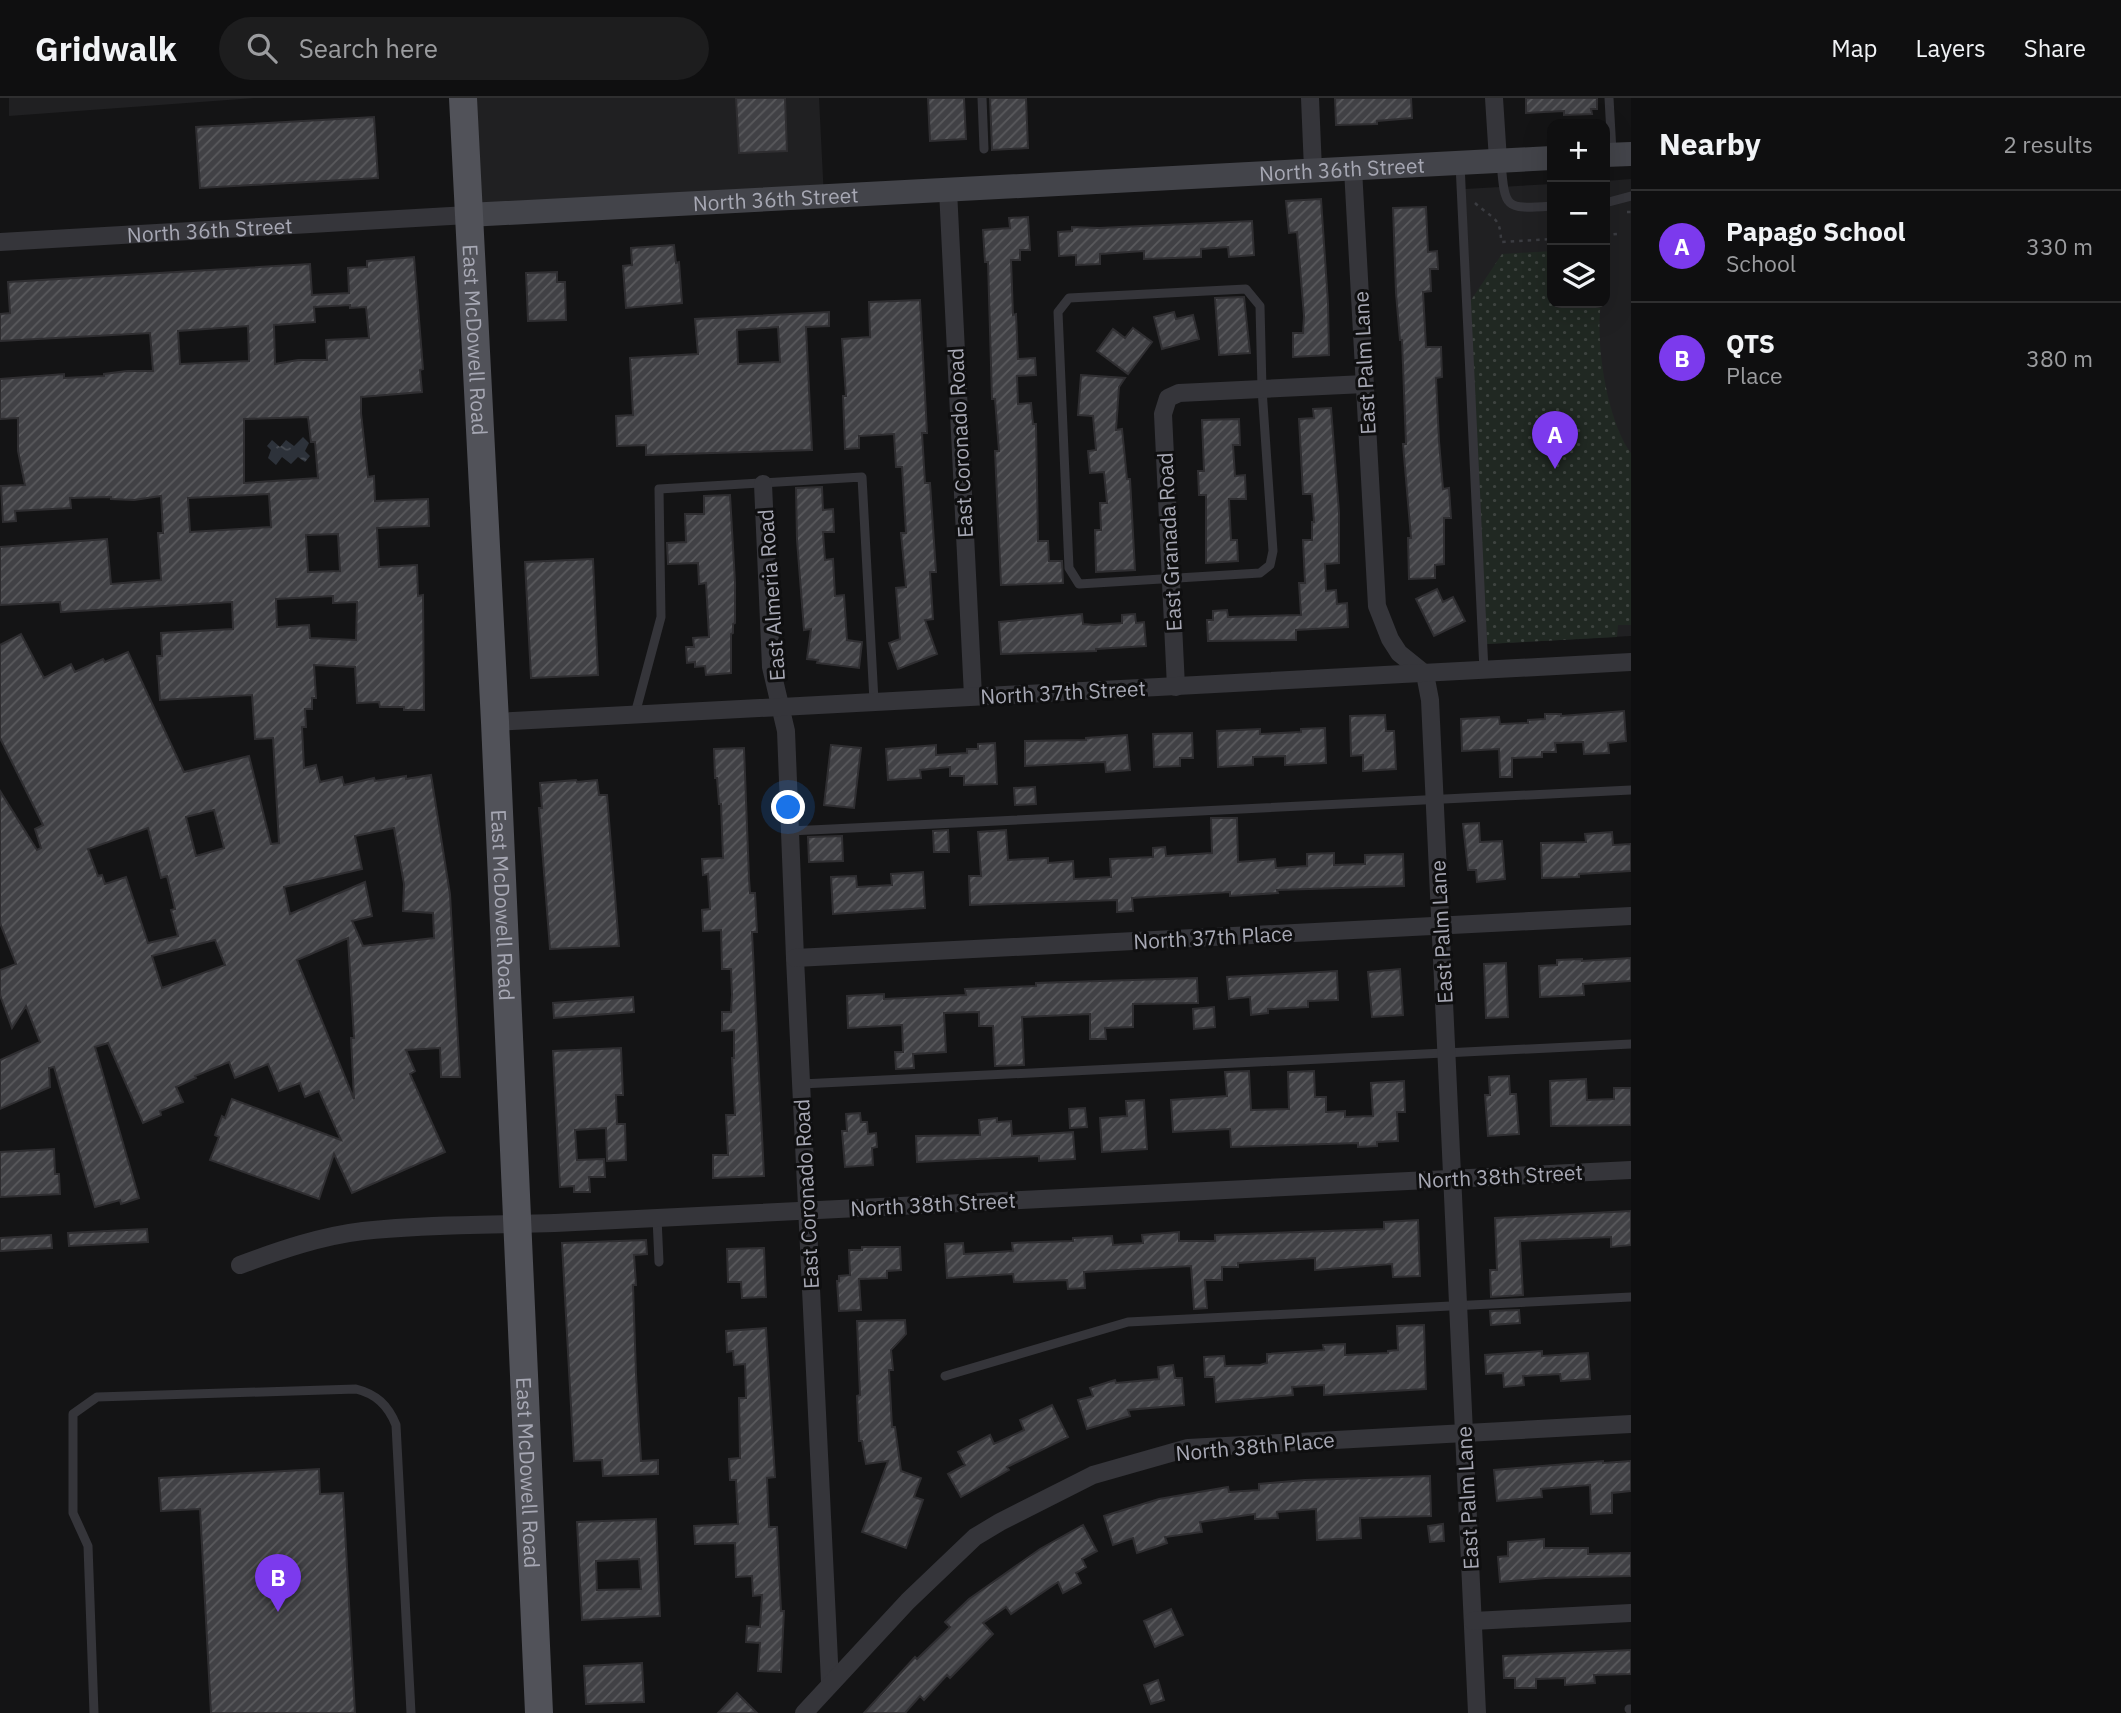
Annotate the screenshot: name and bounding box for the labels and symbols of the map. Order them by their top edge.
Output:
street label: North 36th Street [1258,151,1425,187]
street label: North 36th Street [692,180,859,217]
street label: North 36th Street [126,211,293,249]
street label: East McDowell Road [457,243,494,436]
street label: East Palm Lane [1346,290,1382,436]
street label: East Coronado Road [941,347,979,539]
pin: A [1532,411,1578,469]
street label: East Granada Road [1150,452,1188,632]
street label: East Almeria Road [751,508,791,682]
street label: North 37th Street [980,674,1146,710]
your location [771,790,805,824]
street label: East McDowell Road [485,809,521,1001]
street label: East Palm Lane [1423,859,1459,1005]
street label: North 37th Place [1133,919,1293,955]
street label: East Coronado Road [787,1098,825,1290]
street label: North 38th Street [1417,1158,1583,1194]
street label: North 38th Street [850,1186,1016,1222]
street label: East McDowell Road [510,1376,547,1569]
street label: North 38th Place [1174,1425,1336,1467]
street label: East Palm Lane [1449,1425,1485,1571]
pin: B [255,1554,301,1612]

